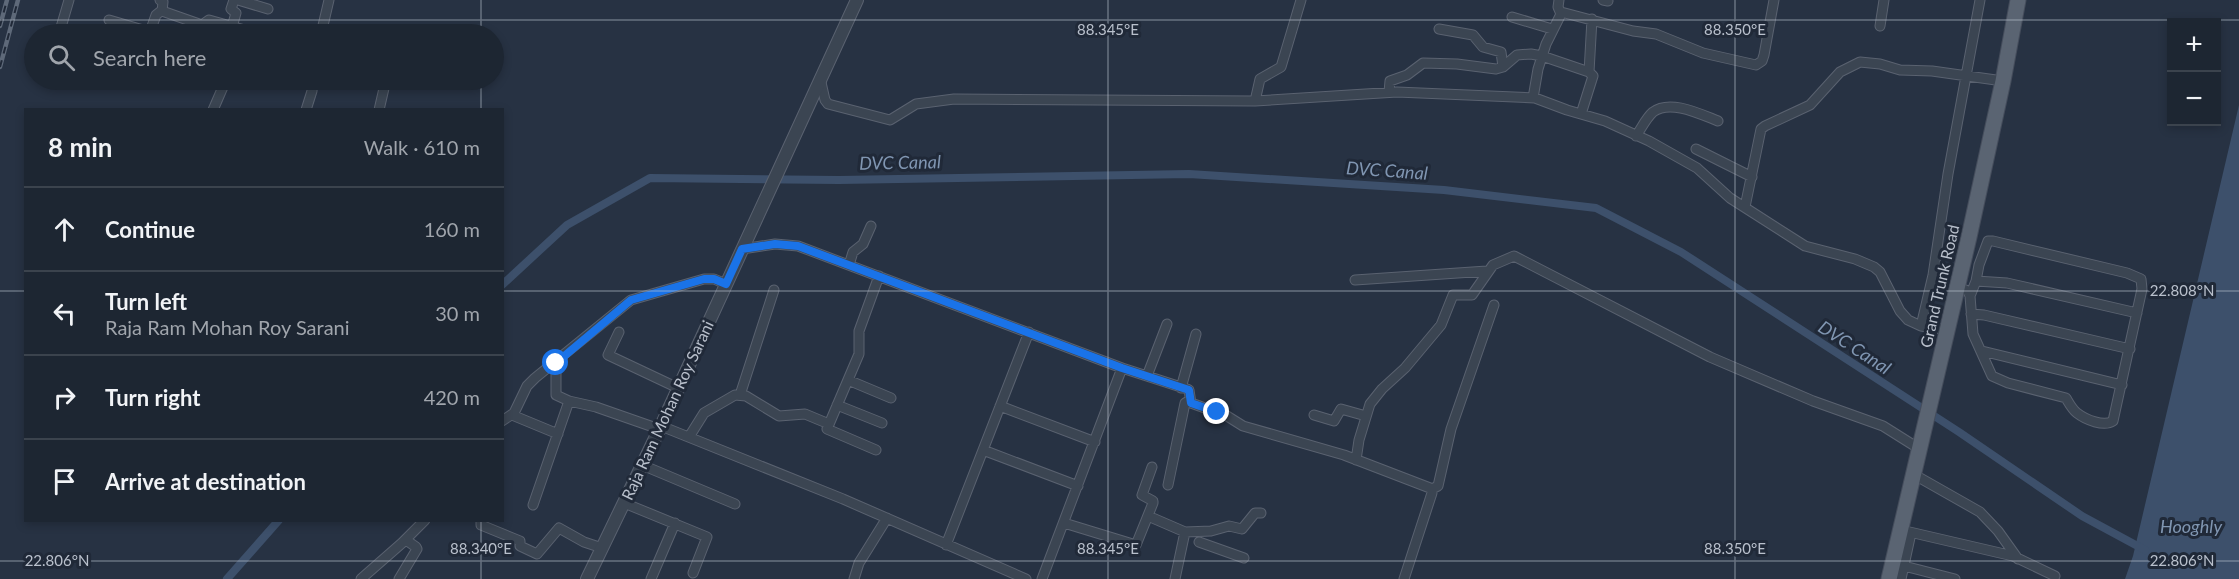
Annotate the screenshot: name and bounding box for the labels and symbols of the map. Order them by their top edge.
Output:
text: 88.345°E [1077,20,1139,38]
text: 88.350°E [1704,20,1766,38]
water label: DVC Canal [859,150,941,174]
water label: DVC Canal [1345,156,1429,184]
street label: Grand Trunk Road [1916,223,1962,349]
text: 22.808°N [2150,281,2214,299]
water label: DVC Canal [1815,315,1895,379]
street label: Raja Ram Mohan Roy Sarani [617,317,717,503]
route start [542,349,568,375]
route end [1203,398,1229,424]
water label: Hooghly [2160,515,2222,537]
text: 88.340°E [450,539,512,557]
text: 88.345°E [1077,539,1139,557]
text: 88.350°E [1704,539,1766,557]
text: 22.806°N [25,551,89,569]
text: 22.806°N [2150,551,2214,569]

